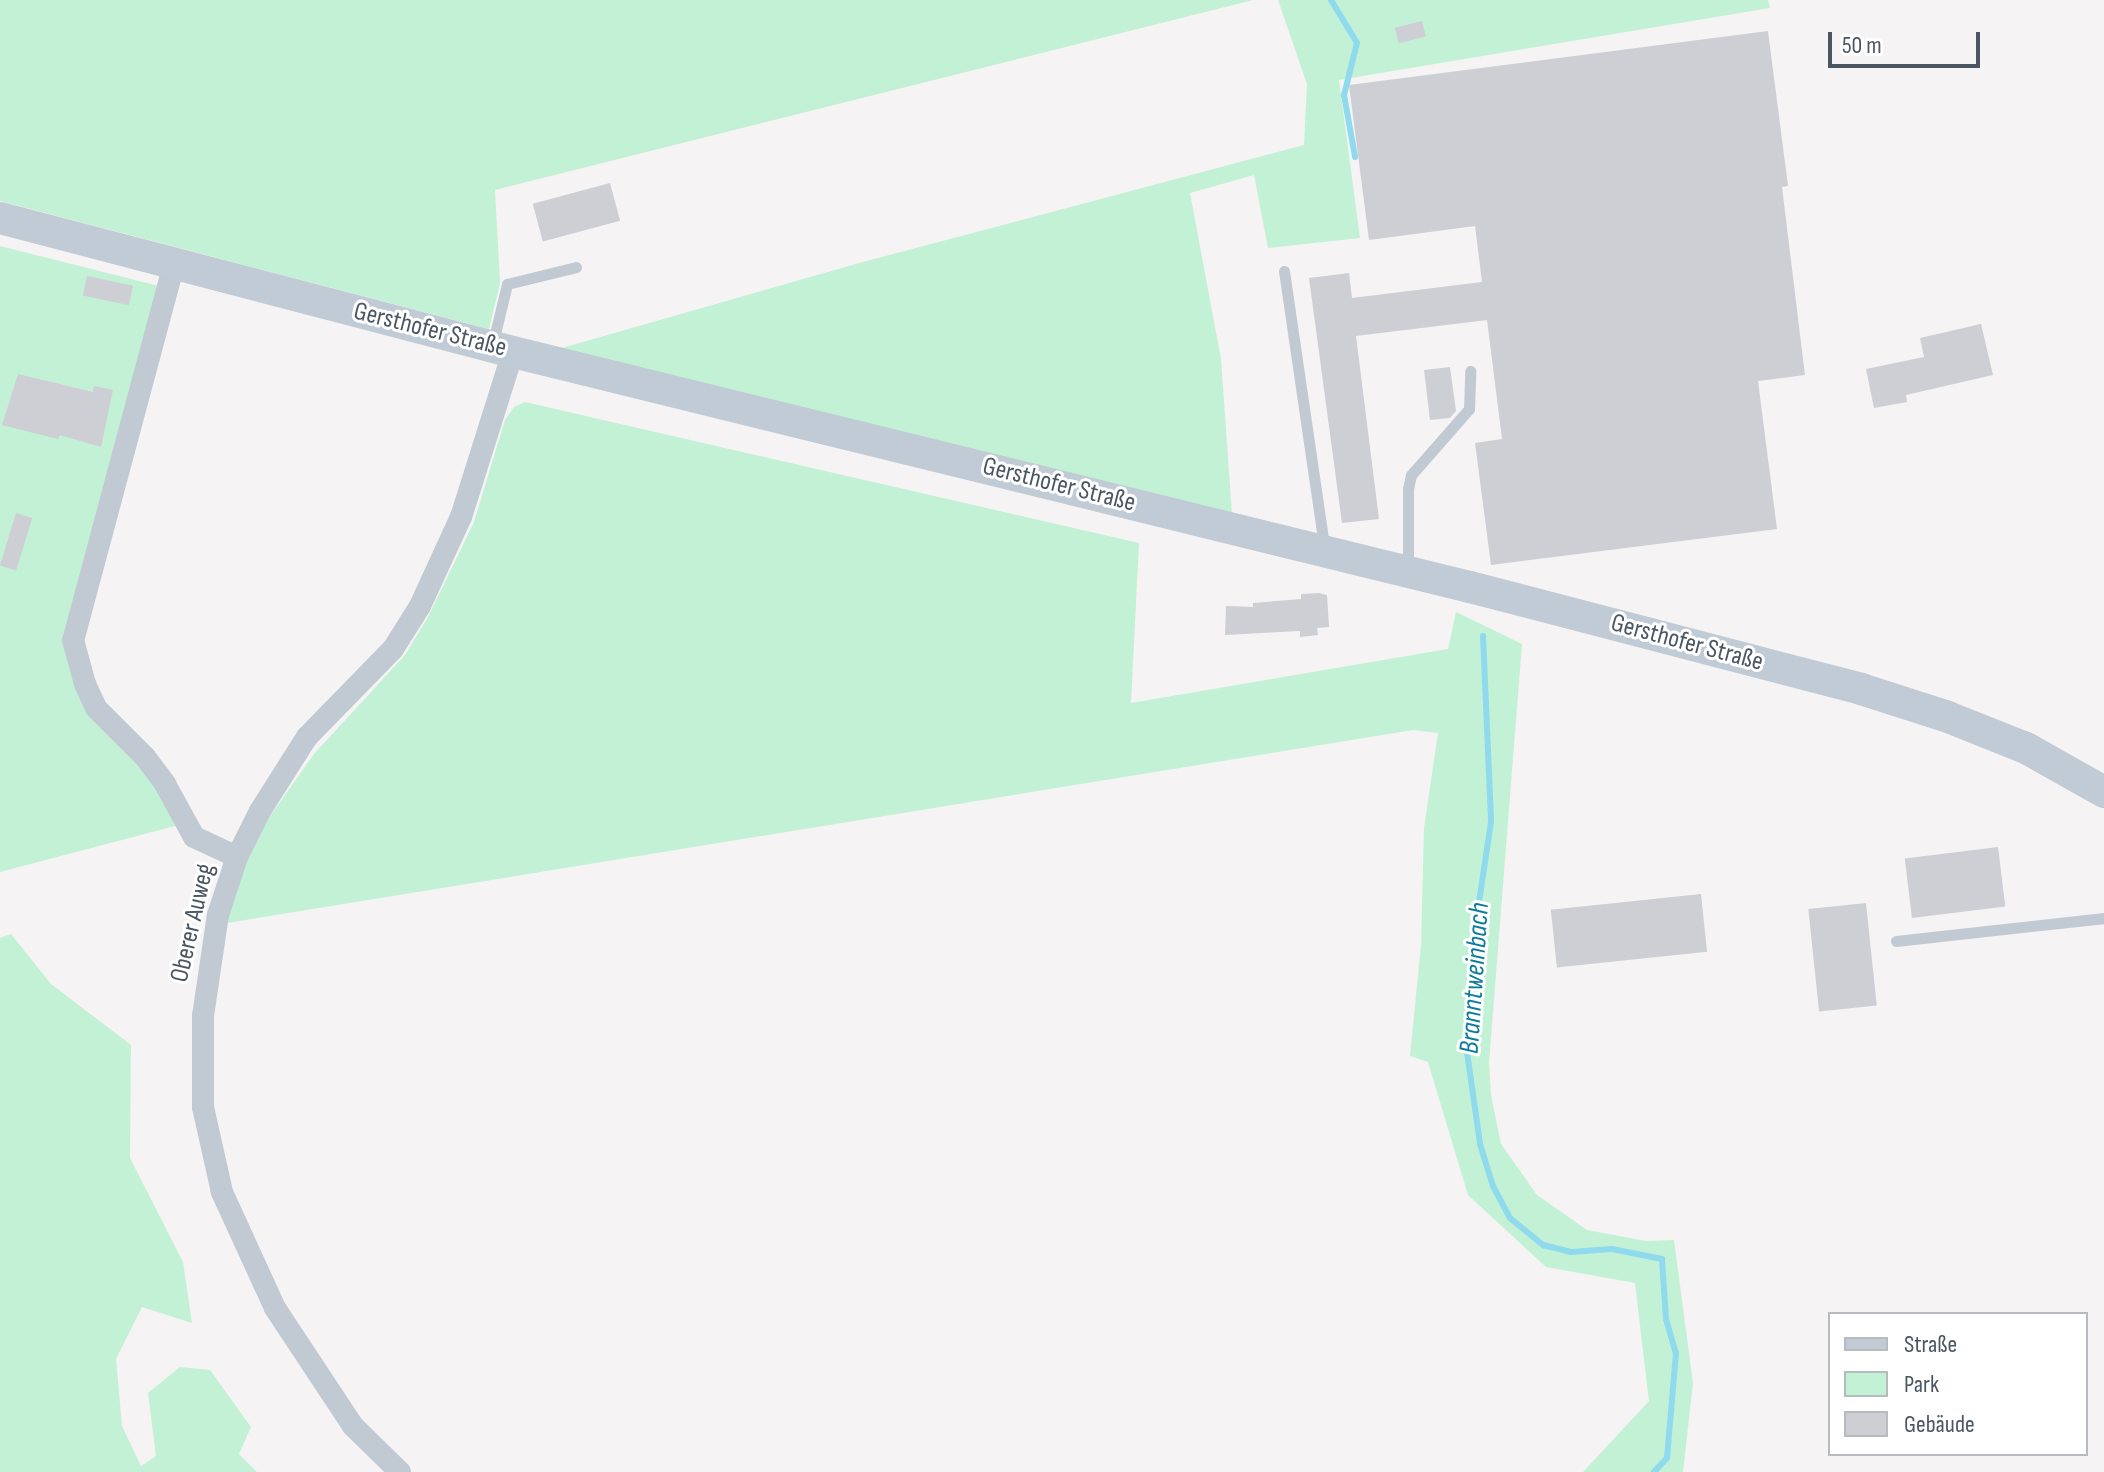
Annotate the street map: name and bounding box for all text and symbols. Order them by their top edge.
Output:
scale bar [1832,16,1984,66]
text: 50 m [1842,31,1882,60]
street label: Gersthofer Straße [350,296,510,364]
street label: Gersthofer Straße [979,451,1139,519]
street label: Gersthofer Straße [1608,608,1766,678]
street label: Oberer Auweg [164,861,222,985]
water label: Branntweinbach [1453,901,1497,1055]
legend [1828,1312,2088,1456]
text: Straße [1904,1330,1957,1359]
text: Park [1904,1370,1939,1399]
text: Gebäude [1904,1410,1975,1439]

